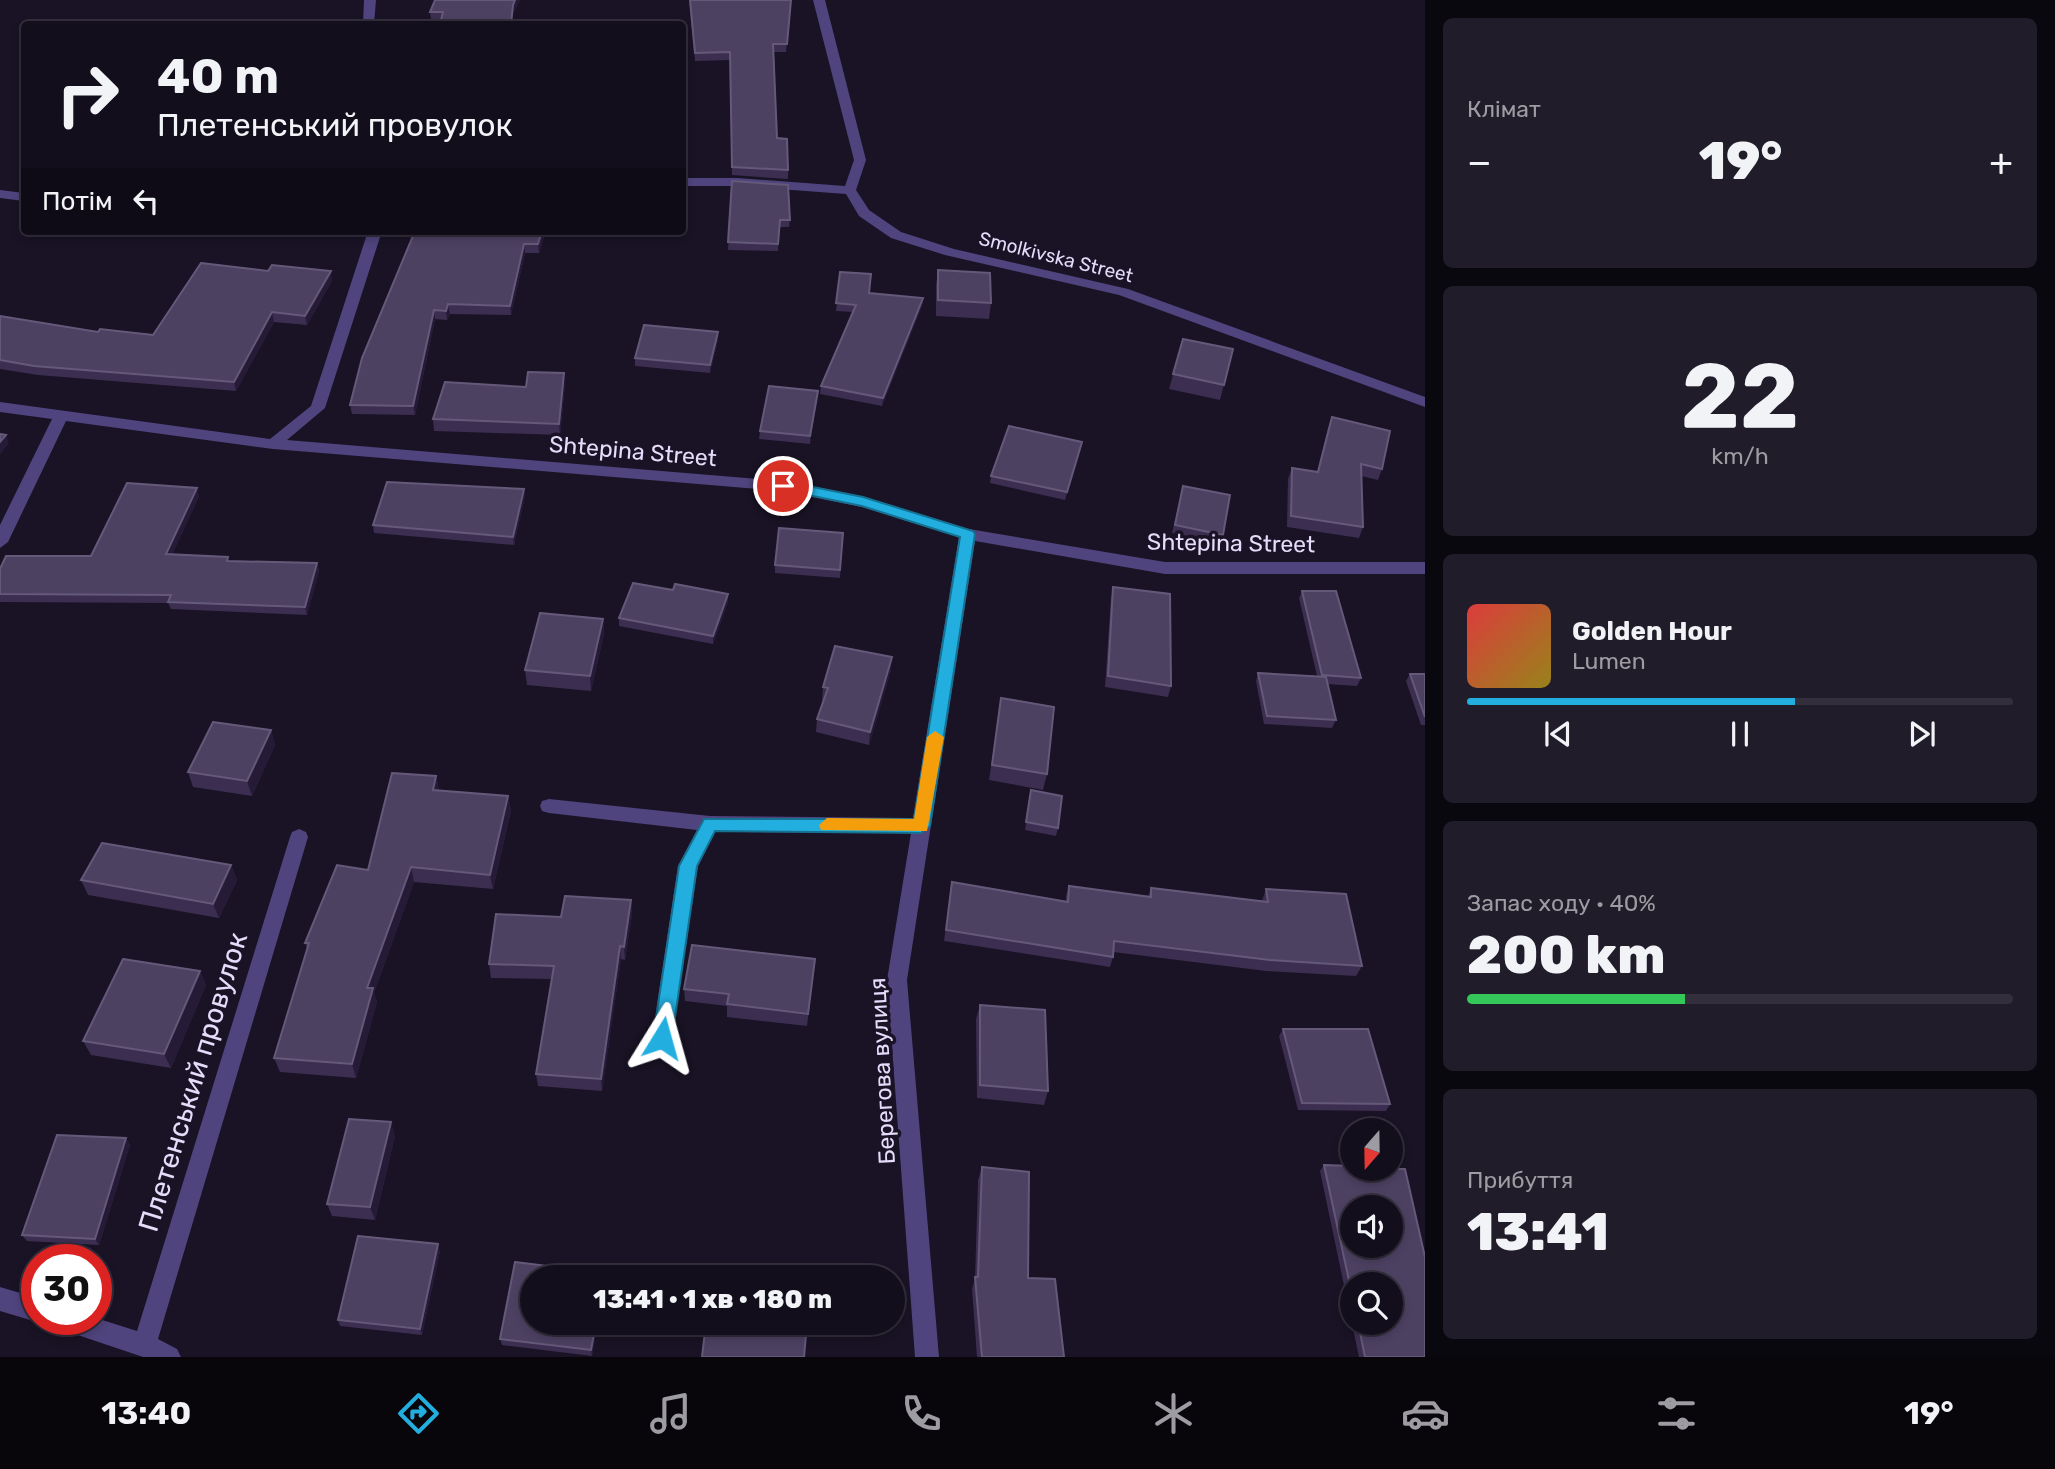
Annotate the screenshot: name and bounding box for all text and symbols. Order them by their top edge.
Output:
text: 40 m [157,47,279,105]
icon: right [42,49,133,140]
text: Клімат [1467,95,1541,123]
text: Плетенський провулок [157,106,513,144]
text: 19° [1699,130,1782,192]
text: − [1467,139,1492,185]
text: + [1989,139,2013,185]
icon: left [127,182,165,220]
text: Потім [42,186,113,217]
street label: Smolkivska Street [976,227,1136,287]
text: 22 [1681,342,1799,450]
street label: Shtepina Street [548,430,718,472]
text: km/h [1711,442,1769,470]
pin [753,456,813,516]
icon: arrive [764,467,802,505]
street label: Shtepina Street [1147,528,1315,558]
text: Golden Hour [1572,616,1732,647]
text: Lumen [1572,647,1646,675]
icon: previous [1539,715,1577,753]
icon: pause [1721,715,1759,753]
icon: next [1903,715,1941,753]
text: Запас ходу · 40% [1467,889,1656,917]
text: 200 km [1467,924,1665,986]
street label: Плетенський провулок [132,928,254,1236]
street label: Берегова вулиця [863,977,901,1165]
position arrow [625,1001,699,1075]
north arrow [1340,1118,1404,1181]
map controls [1340,1118,1403,1335]
text: Прибуття [1467,1166,1573,1194]
button: sound [1340,1195,1403,1258]
text: 13:41 [1467,1201,1609,1263]
speed limit sign: 30 [21,1244,112,1335]
button: search [1340,1272,1403,1335]
text: 13:41 · 1 хв · 180 m [593,1284,832,1315]
icon: directions [394,1389,443,1438]
icon: music [646,1389,695,1438]
icon: phone [897,1389,946,1438]
icon: climate [1149,1389,1198,1438]
icon: car [1401,1389,1450,1438]
icon: filters [1652,1389,1701,1438]
text: 13:40 [101,1394,191,1432]
text: 19° [1904,1394,1954,1432]

